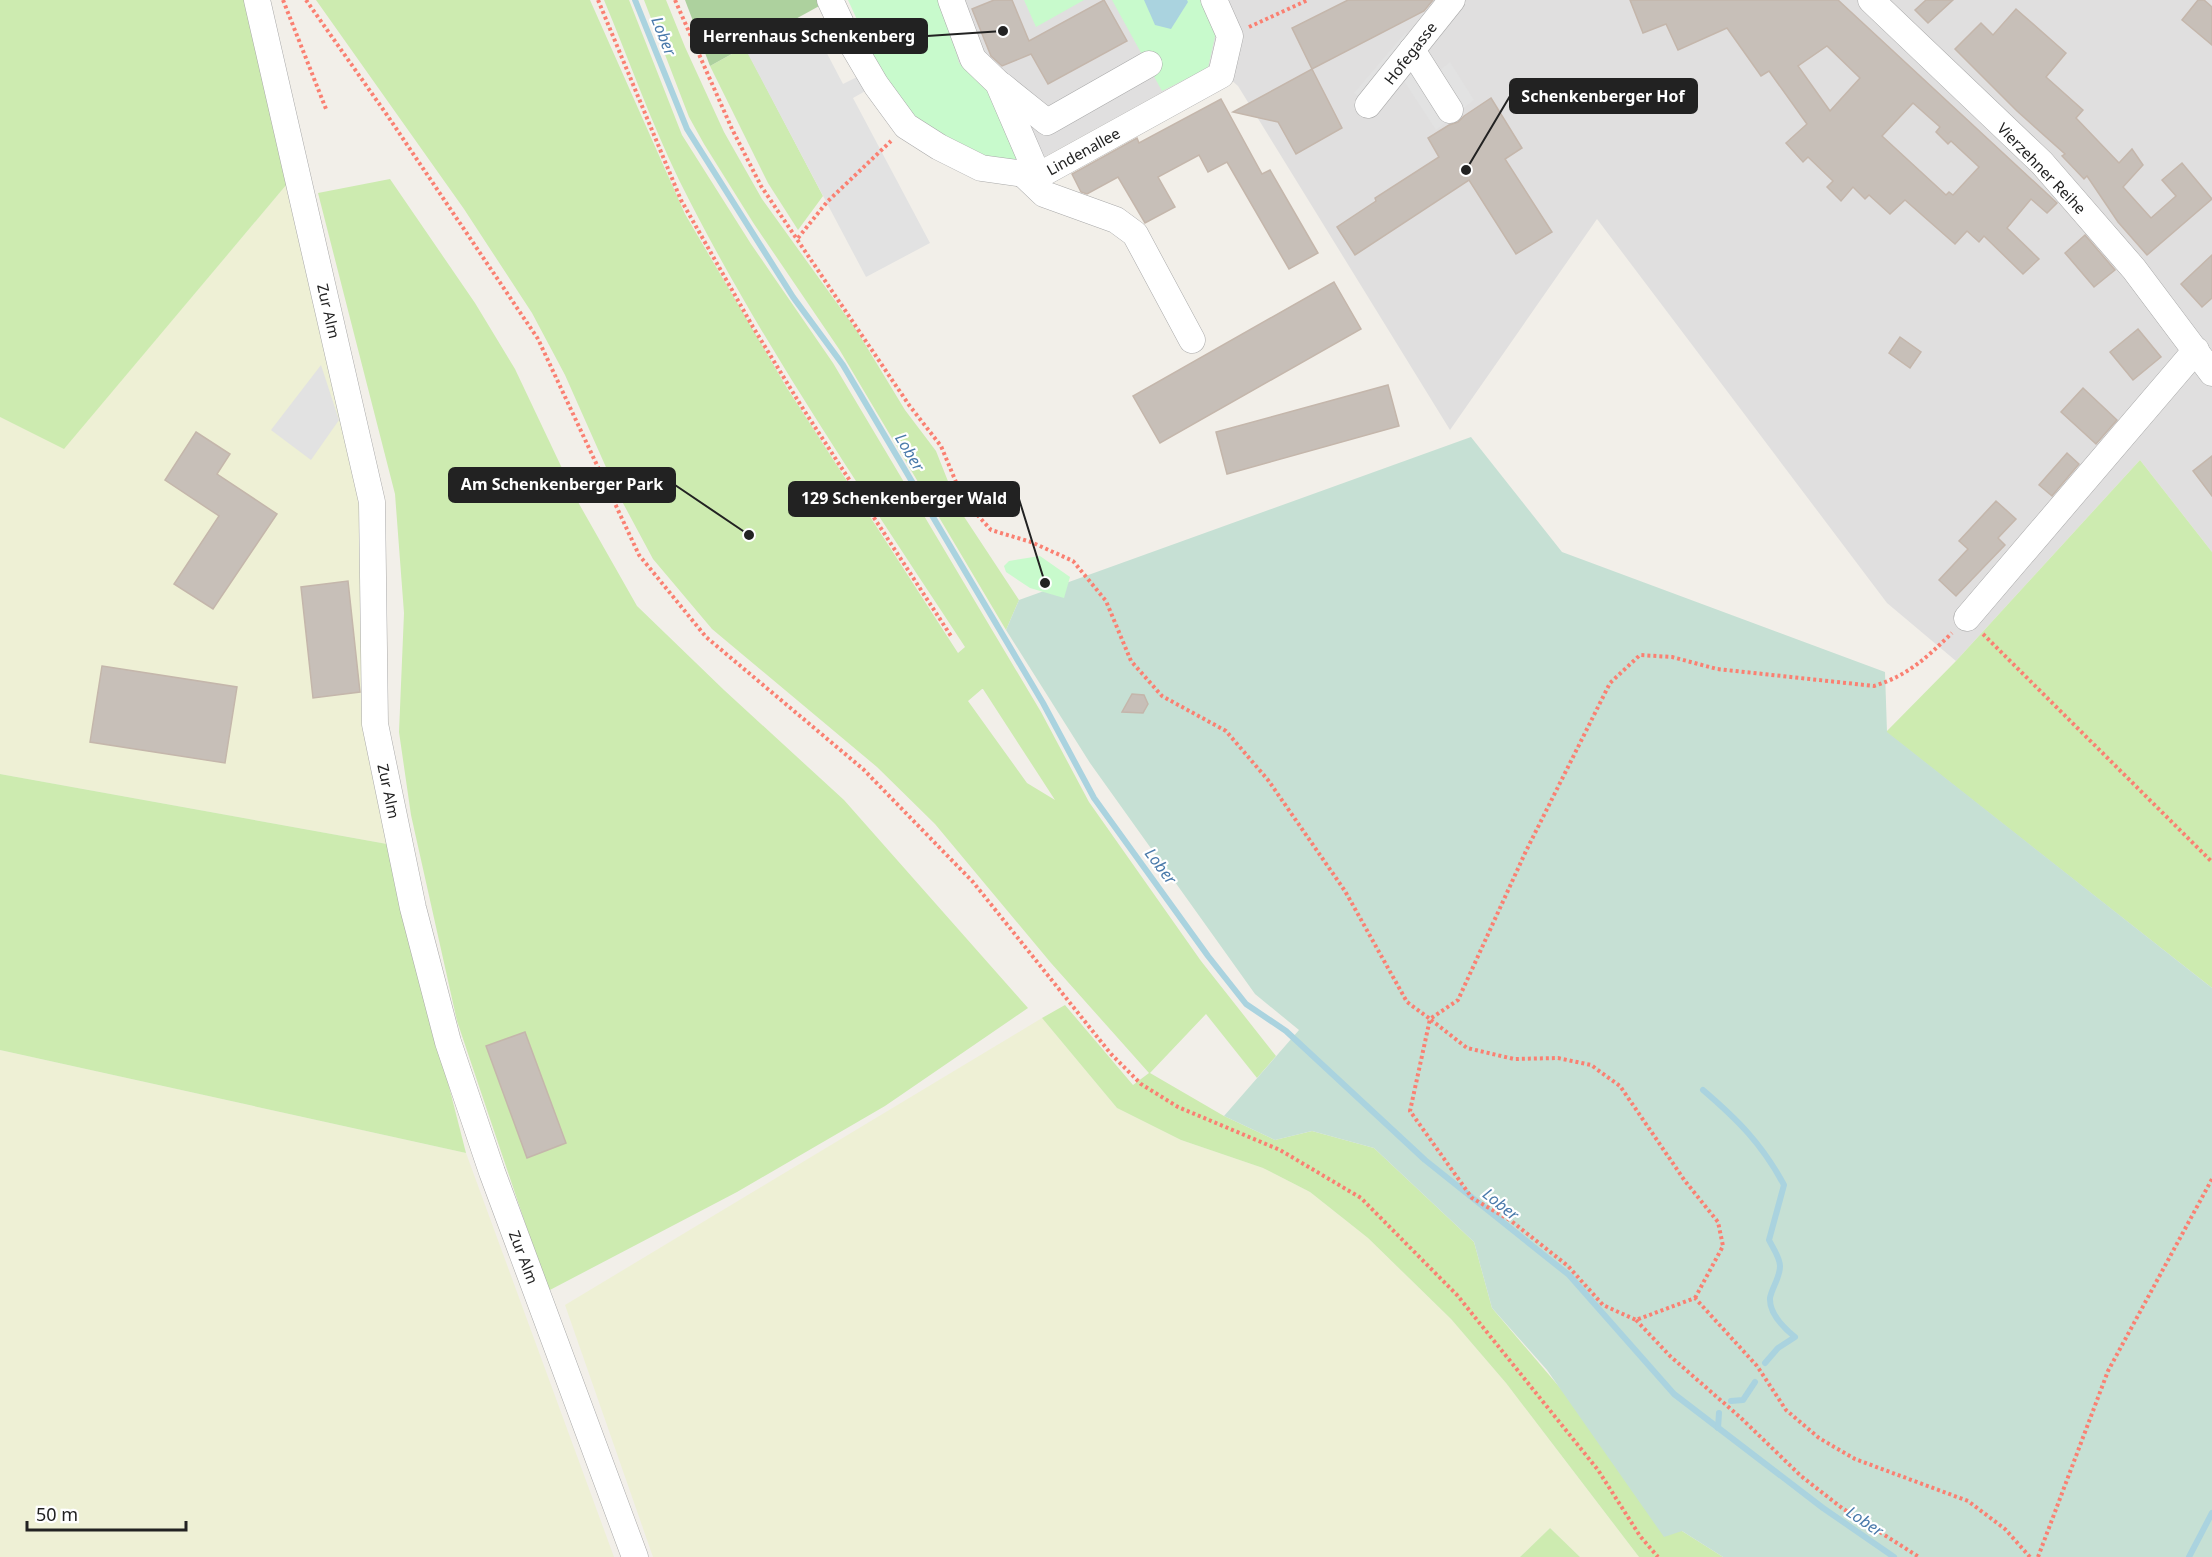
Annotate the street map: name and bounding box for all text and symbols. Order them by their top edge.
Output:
water label: Lober [646,13,682,59]
street label: Hofegasse [1379,18,1441,88]
callout: Herrenhaus Schenkenberg [691,19,927,53]
text: Herrenhaus Schenkenberg [703,25,915,47]
callout: Schenkenberger Hof [1510,79,1697,113]
text: Schenkenberger Hof [1521,85,1685,107]
street label: Vierzehner Reihe [1993,118,2091,218]
street label: Lindenallee [1043,123,1123,179]
street label: Zur Alm [313,282,345,340]
water label: Lober [890,429,930,475]
callout: Am Schenkenberger Park [449,468,675,502]
text: Am Schenkenberger Park [461,473,663,495]
callout: 129 Schenkenberger Wald [789,482,1019,516]
text: 129 Schenkenberger Wald [801,487,1007,509]
street label: Zur Alm [373,762,405,820]
water label: Lober [1140,843,1182,889]
water label: Lober [1478,1183,1524,1226]
street label: Zur Alm [505,1228,543,1286]
scale bar [27,1494,186,1532]
water label: Lober [1842,1501,1888,1542]
text: 50 m [36,1502,78,1526]

